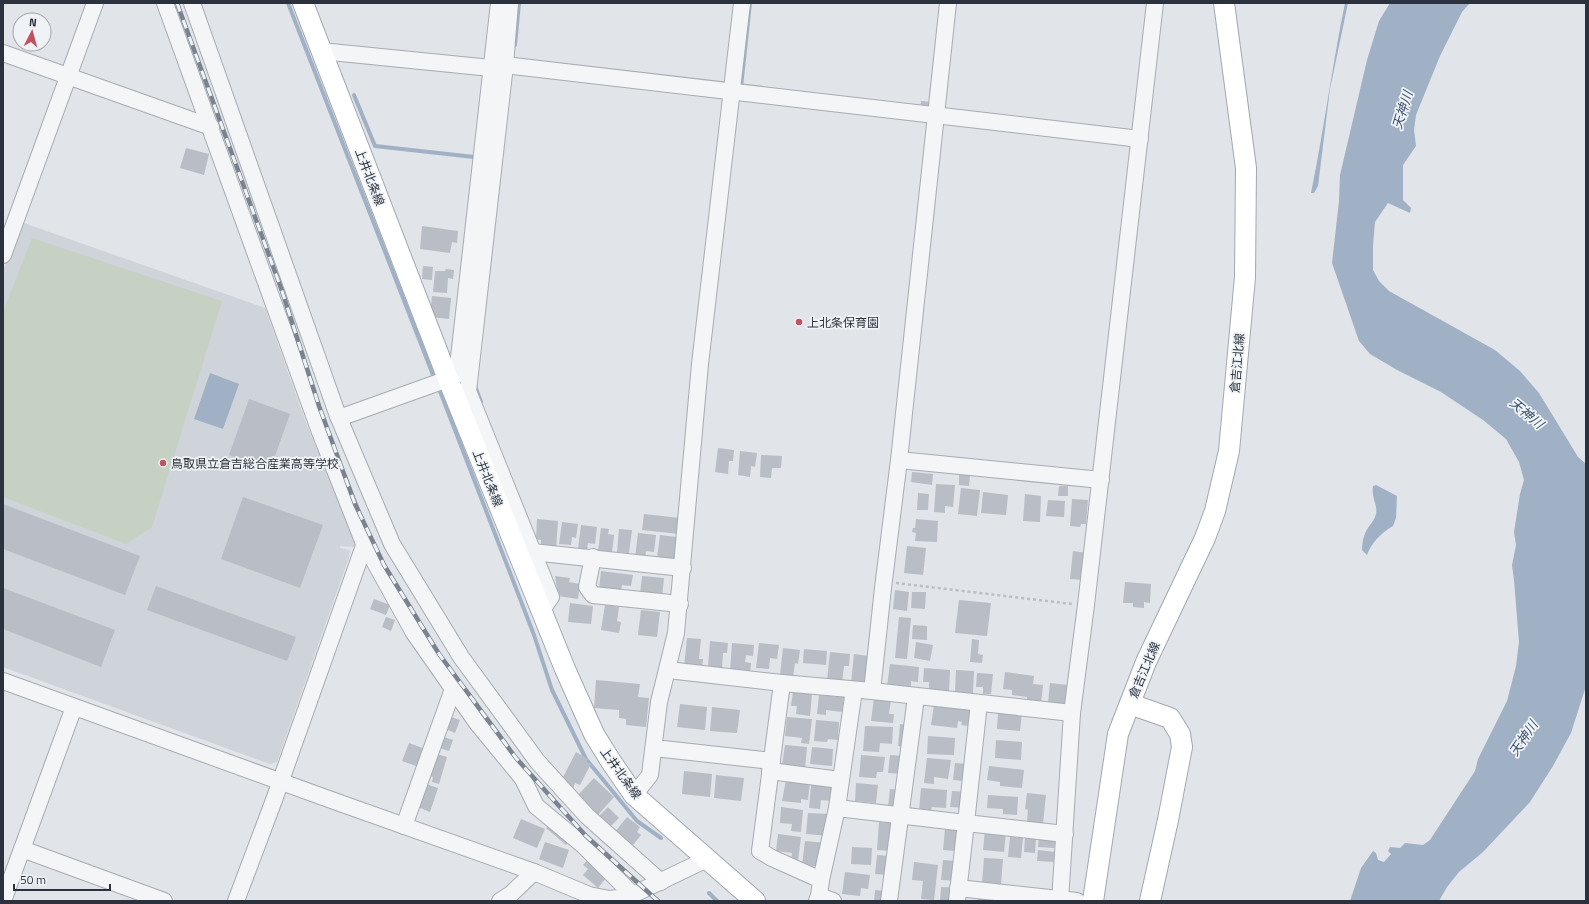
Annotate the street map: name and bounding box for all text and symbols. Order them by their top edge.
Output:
north arrow [12,12,52,52]
text: N [28,14,38,30]
water label: 天神川 [1387,87,1418,132]
street label: 上井北条線 [350,146,390,208]
place label: 上北条保育園 [807,313,879,332]
marker: 上北条保育園 [794,317,804,327]
street label: 倉吉江北線 [1225,332,1249,394]
water label: 天神川 [1506,393,1550,434]
street label: 上井北条線 [468,447,508,509]
place label: 鳥取県立倉吉総合産業高等学校 [171,454,339,473]
marker: 鳥取県立倉吉総合産業高等学校 [158,458,168,468]
street label: 倉吉江北線 [1124,639,1164,701]
water label: 天神川 [1504,715,1543,760]
street label: 上井北条線 [596,743,646,803]
scale bar [14,866,110,892]
text: 50 m [20,870,46,889]

